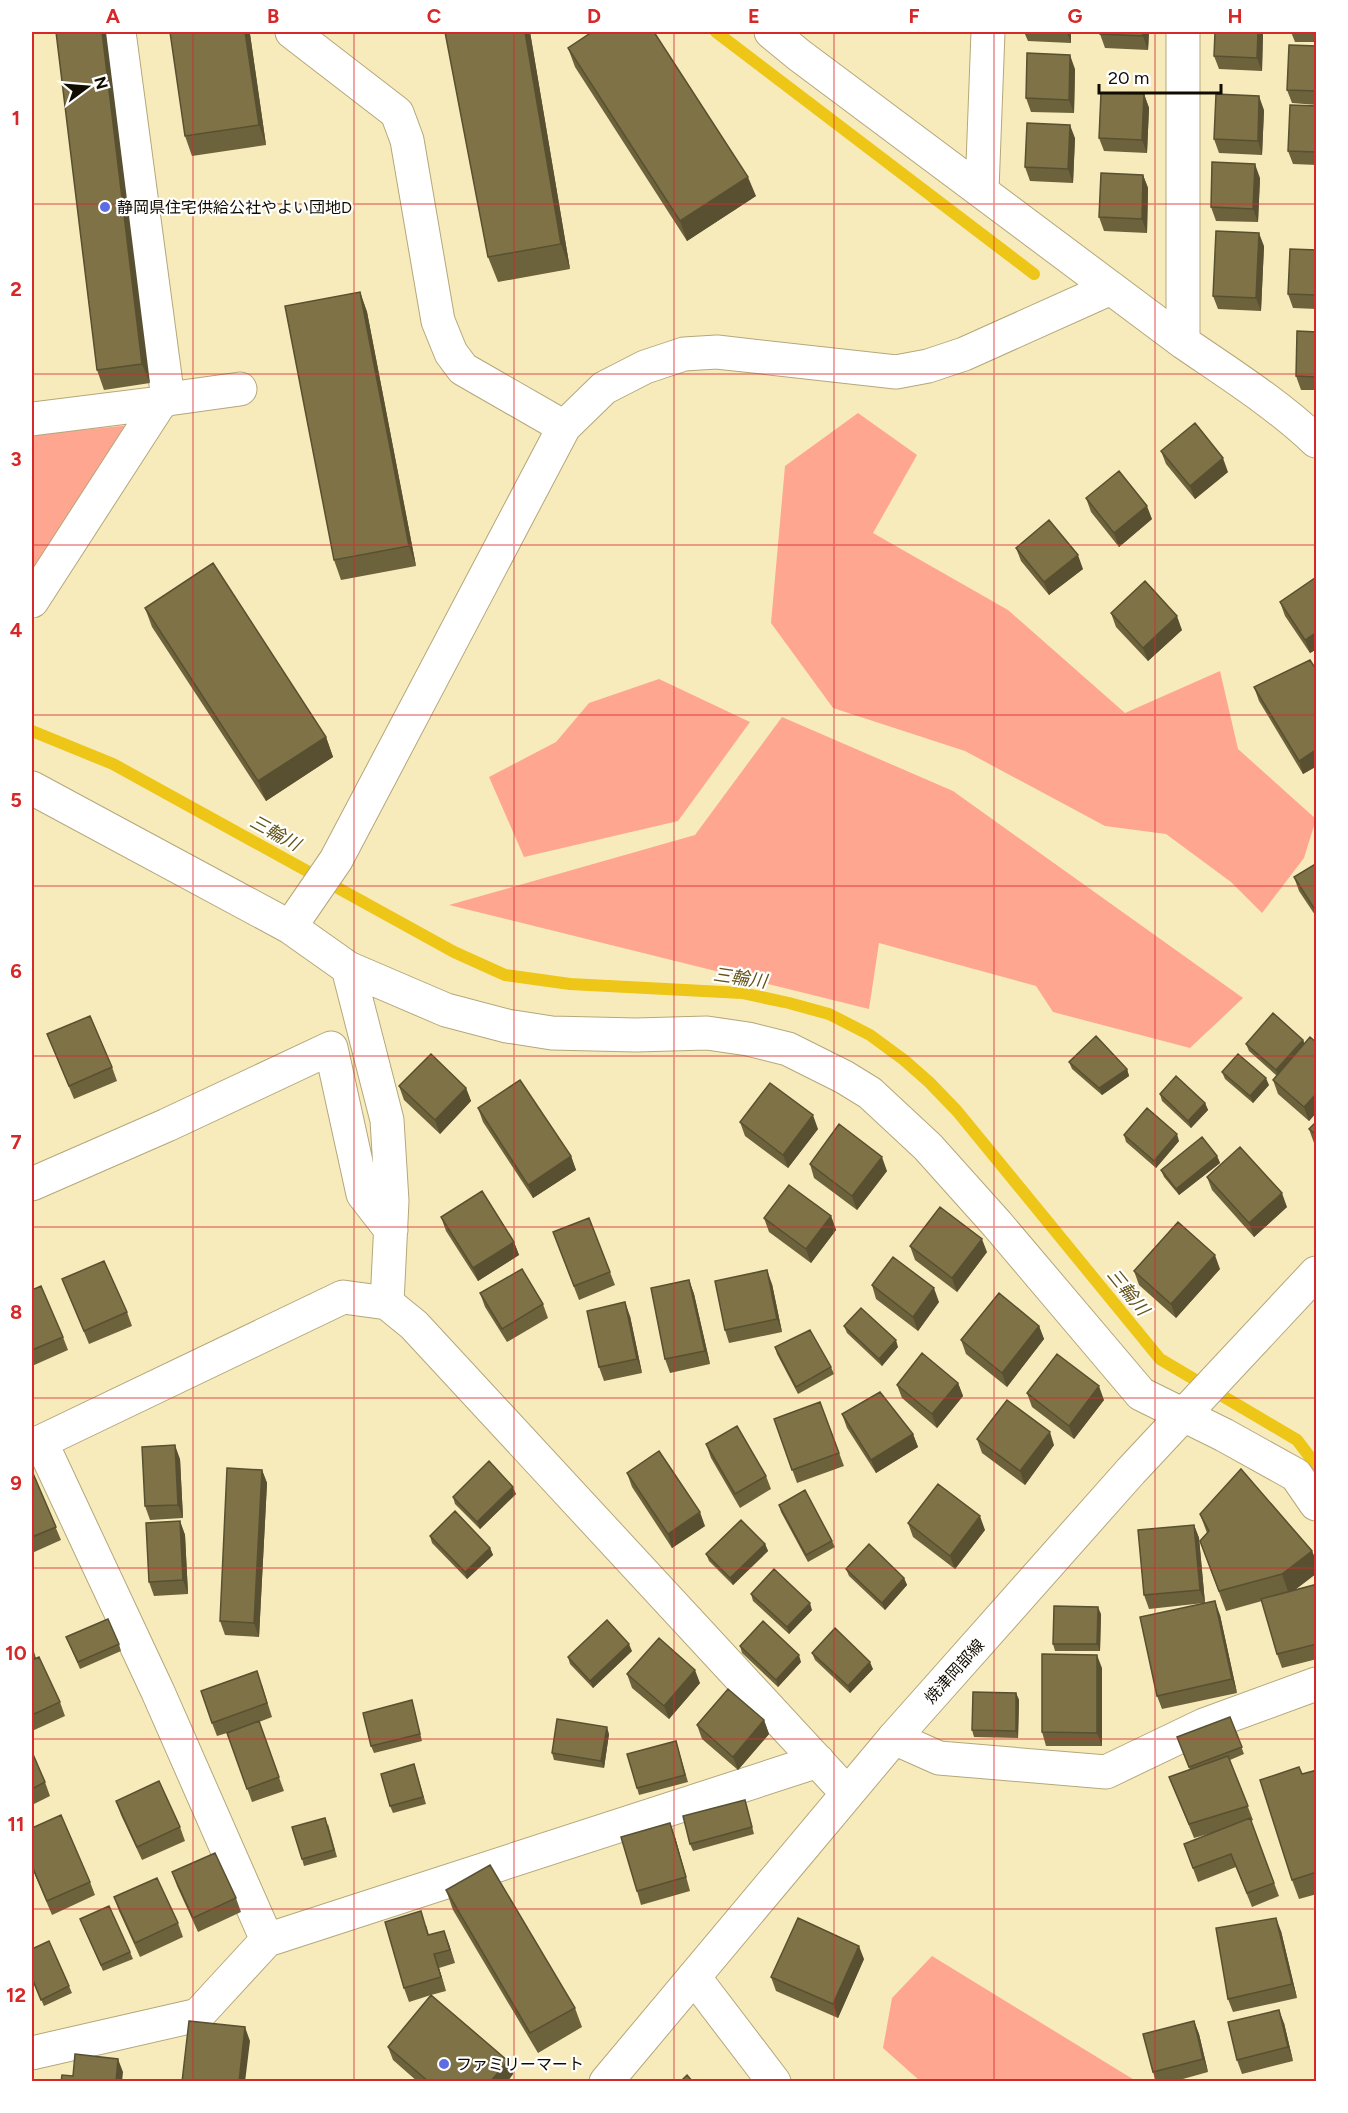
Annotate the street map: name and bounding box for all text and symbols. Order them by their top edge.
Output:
text: A [106,4,121,28]
text: B [267,4,279,28]
text: C [427,4,441,28]
text: D [587,4,601,28]
text: E [748,4,760,28]
text: F [908,4,920,28]
text: G [1068,4,1083,28]
text: H [1228,4,1243,28]
north arrow [57,57,117,117]
scale bar [1099,57,1220,95]
text: 20 m [1108,67,1149,89]
text: N [90,74,112,92]
text: 1 [12,106,20,130]
place label: 静岡県住宅供給公社やよい団地D [117,198,352,217]
marker: 静岡県住宅供給公社やよい団地D [98,200,112,214]
text: 2 [10,277,22,301]
text: 3 [10,447,22,471]
text: 4 [10,618,23,642]
text: 5 [10,788,22,812]
water label: 三輪川 [246,810,306,857]
text: 6 [10,959,22,983]
water label: 三輪川 [712,963,770,993]
text: 7 [10,1130,22,1154]
water label: 三輪川 [1102,1264,1155,1321]
text: 8 [10,1300,22,1324]
text: 9 [10,1471,22,1495]
street label: 焼津岡部線 [921,1635,988,1707]
text: 10 [5,1641,27,1665]
text: 11 [8,1812,24,1836]
text: 12 [6,1983,26,2007]
place label: ファミリーマート [456,2055,584,2074]
marker: ファミリーマート [437,2057,451,2071]

